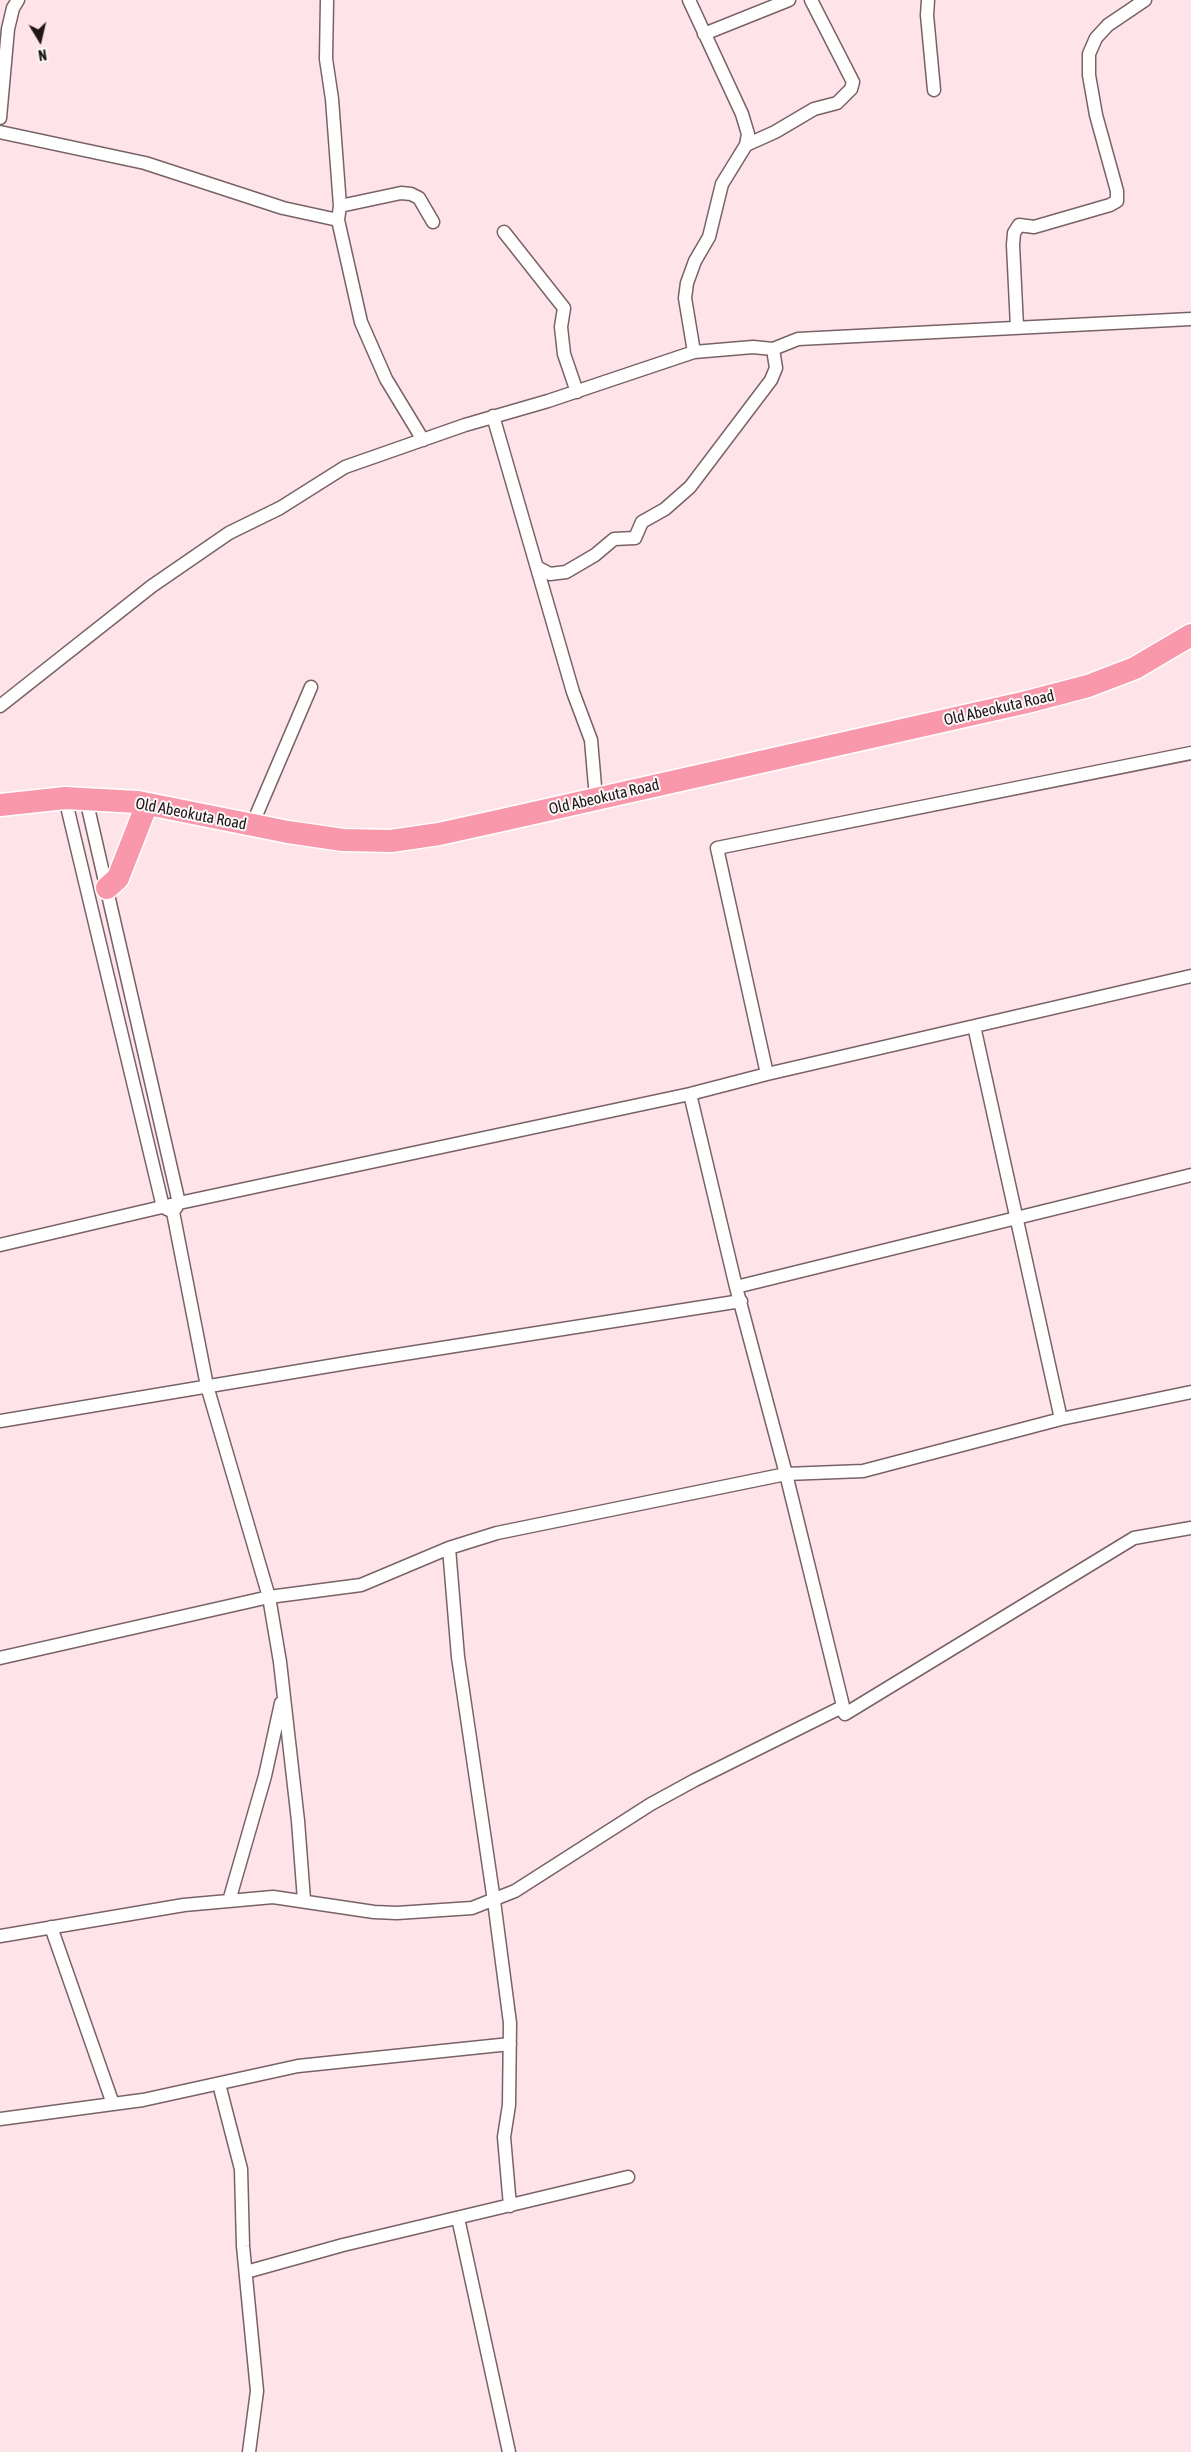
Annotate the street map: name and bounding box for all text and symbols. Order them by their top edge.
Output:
north arrow [15,15,65,65]
text: N [37,46,48,63]
street label: Old Abeokuta Road [942,686,1056,730]
street label: Old Abeokuta Road [547,775,661,819]
street label: Old Abeokuta Road [134,794,248,834]

